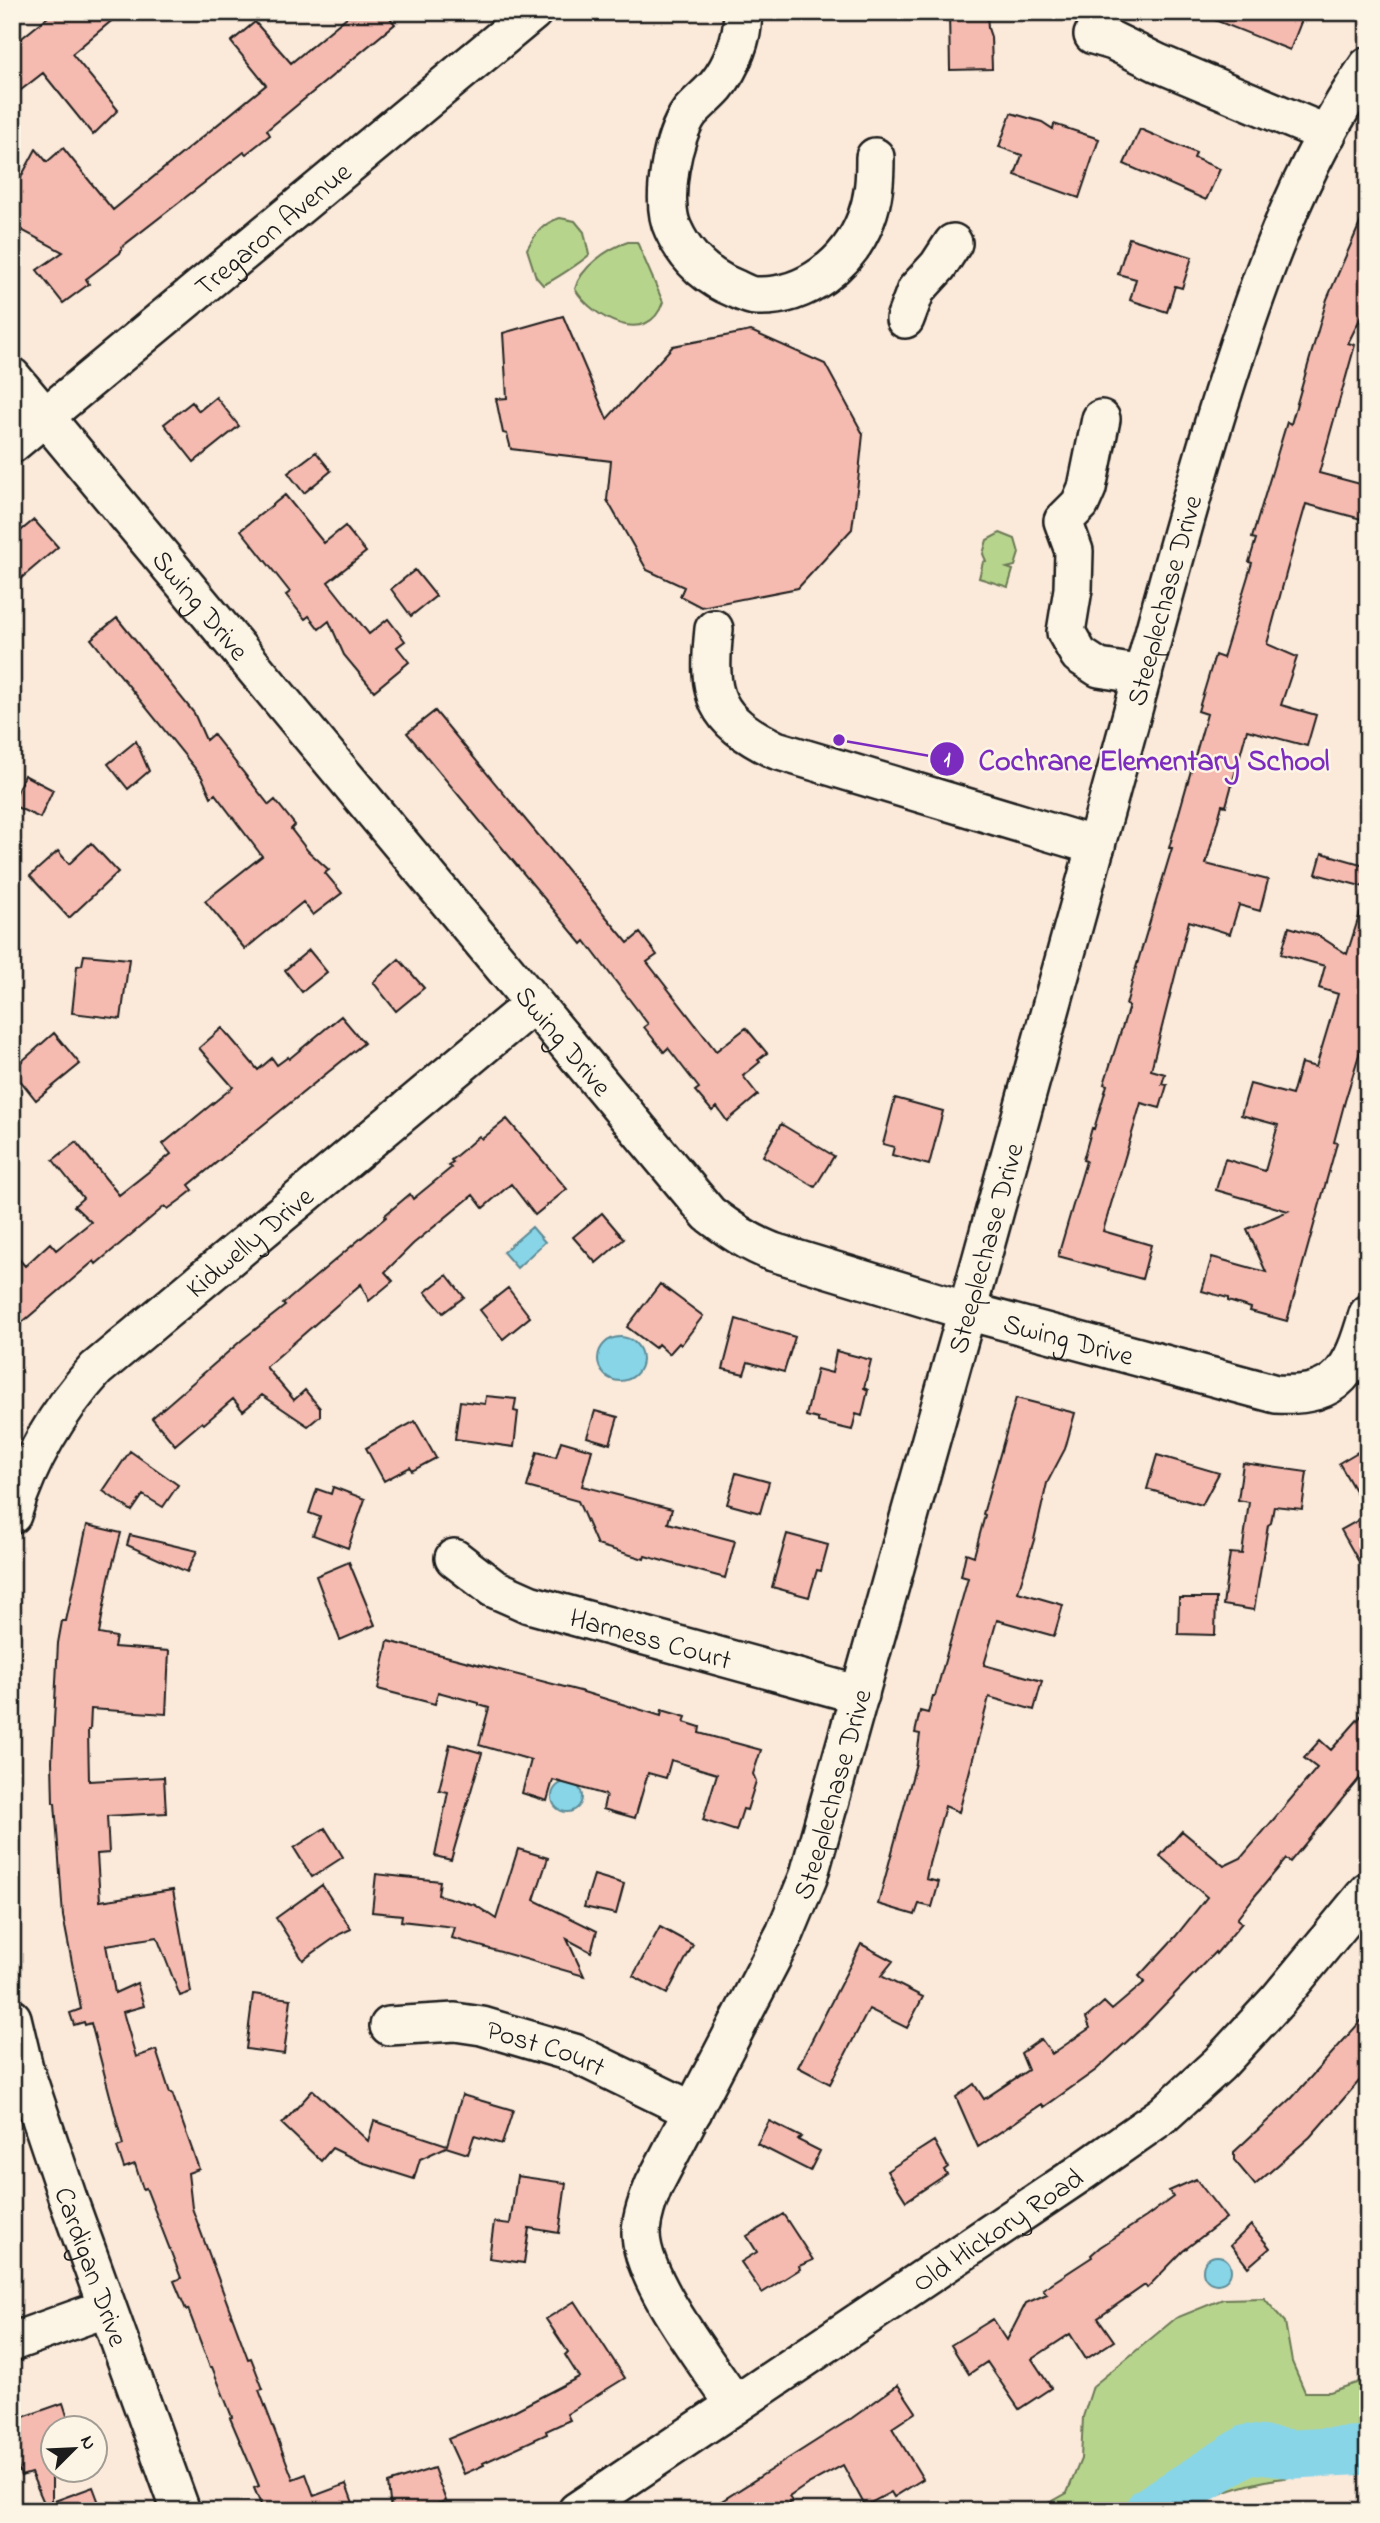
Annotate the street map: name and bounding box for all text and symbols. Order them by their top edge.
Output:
street label: Tregaron Avenue [187,153,362,308]
street label: Steeplechase Drive [1118,490,1215,711]
street label: Swing Drive [140,542,257,671]
callout: Cochrane Elementary School [930,734,1344,785]
text: Cochrane Elementary School [979,741,1329,785]
text: 1 [944,746,951,776]
street label: Swing Drive [503,978,620,1107]
street label: Steeplechase Drive [939,1138,1037,1359]
street label: Kidwelly Drive [178,1178,324,1310]
street label: Swing Drive [998,1305,1138,1379]
street label: Harness Court [564,1599,735,1683]
street label: Steeplechase Drive [784,1684,885,1907]
street label: Post Court [481,2011,612,2089]
street label: Old Hickory Road [905,2159,1093,2304]
street label: Cardigan Drive [41,2182,137,2353]
north arrow [38,2414,108,2484]
text: N [72,2432,102,2455]

